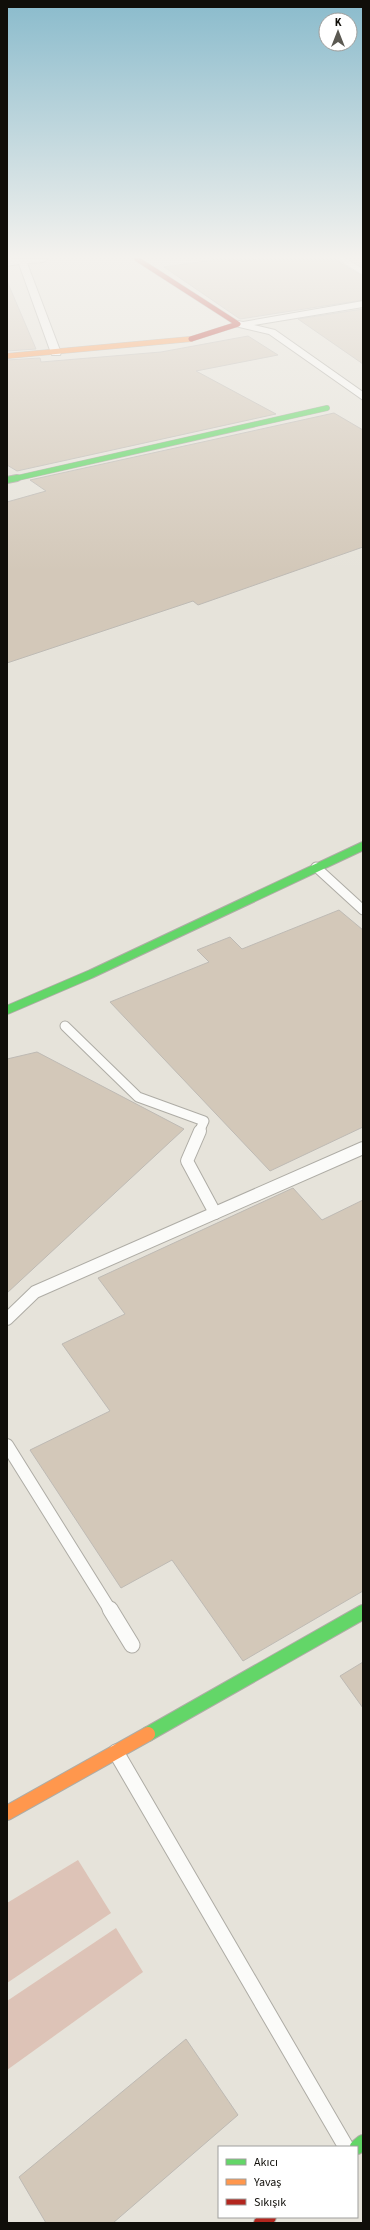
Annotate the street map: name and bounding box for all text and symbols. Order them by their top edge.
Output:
north arrow [318,12,358,52]
text: K [335,15,342,30]
legend [218,2146,358,2218]
text: Akıcı [254,2154,278,2171]
text: Yavaş [253,2174,281,2191]
text: Sıkışık [254,2194,286,2211]

